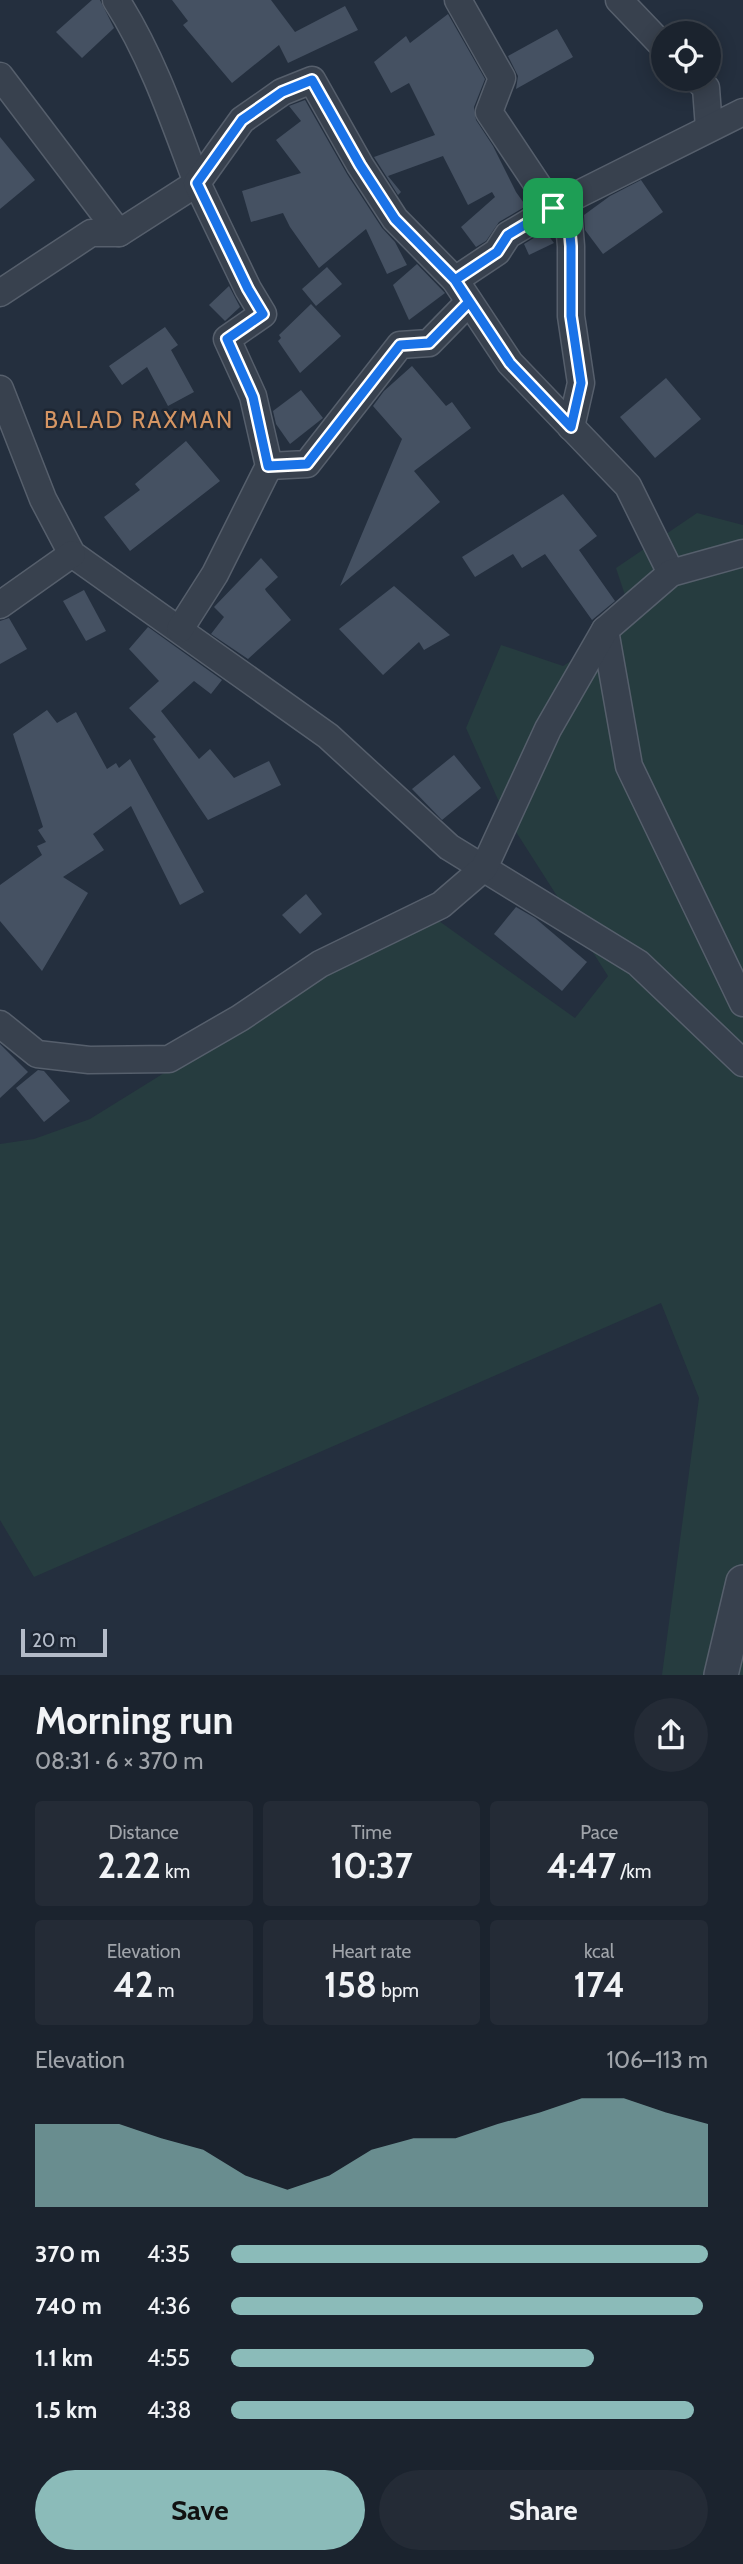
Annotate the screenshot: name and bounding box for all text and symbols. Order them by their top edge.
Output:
map controls [651,21,721,91]
button: locate [651,21,721,91]
pin [523,178,583,238]
icon: arrive [534,189,572,227]
district label: BALAD RAXMAN [44,406,234,434]
scale bar [21,1626,107,1658]
text: 20 m [32,1629,76,1652]
text: Morning run [35,1697,234,1744]
button: share [634,1698,708,1772]
text: 08:31 · 6 × 370 m [35,1747,204,1775]
text: Distance [109,1821,179,1844]
text: Time [351,1821,392,1844]
text: Pace [580,1821,618,1844]
text: 2.22 [97,1844,161,1887]
text: 10:37 [330,1844,413,1887]
text: 4:47 [547,1844,616,1887]
text: km [161,1860,190,1883]
text: /km [616,1860,652,1883]
text: Elevation [107,1940,181,1963]
text: Heart rate [332,1940,411,1963]
text: kcal [584,1940,614,1963]
text: 42 [113,1963,153,2006]
text: 158 [324,1963,377,2006]
text: 174 [573,1963,625,2006]
text: m [153,1979,174,2002]
text: bpm [377,1979,419,2002]
text: Elevation [35,2046,125,2074]
text: 106–113 m [606,2046,708,2074]
text: 370 m [35,2240,100,2268]
text: 4:35 [147,2240,190,2268]
text: 740 m [35,2292,102,2320]
text: 4:36 [147,2292,191,2320]
text: 1.1 km [35,2344,93,2372]
text: 4:55 [147,2344,190,2372]
text: 1.5 km [35,2396,97,2424]
text: 4:38 [147,2396,191,2424]
button: Save [35,2470,365,2550]
button: Share [379,2470,708,2550]

